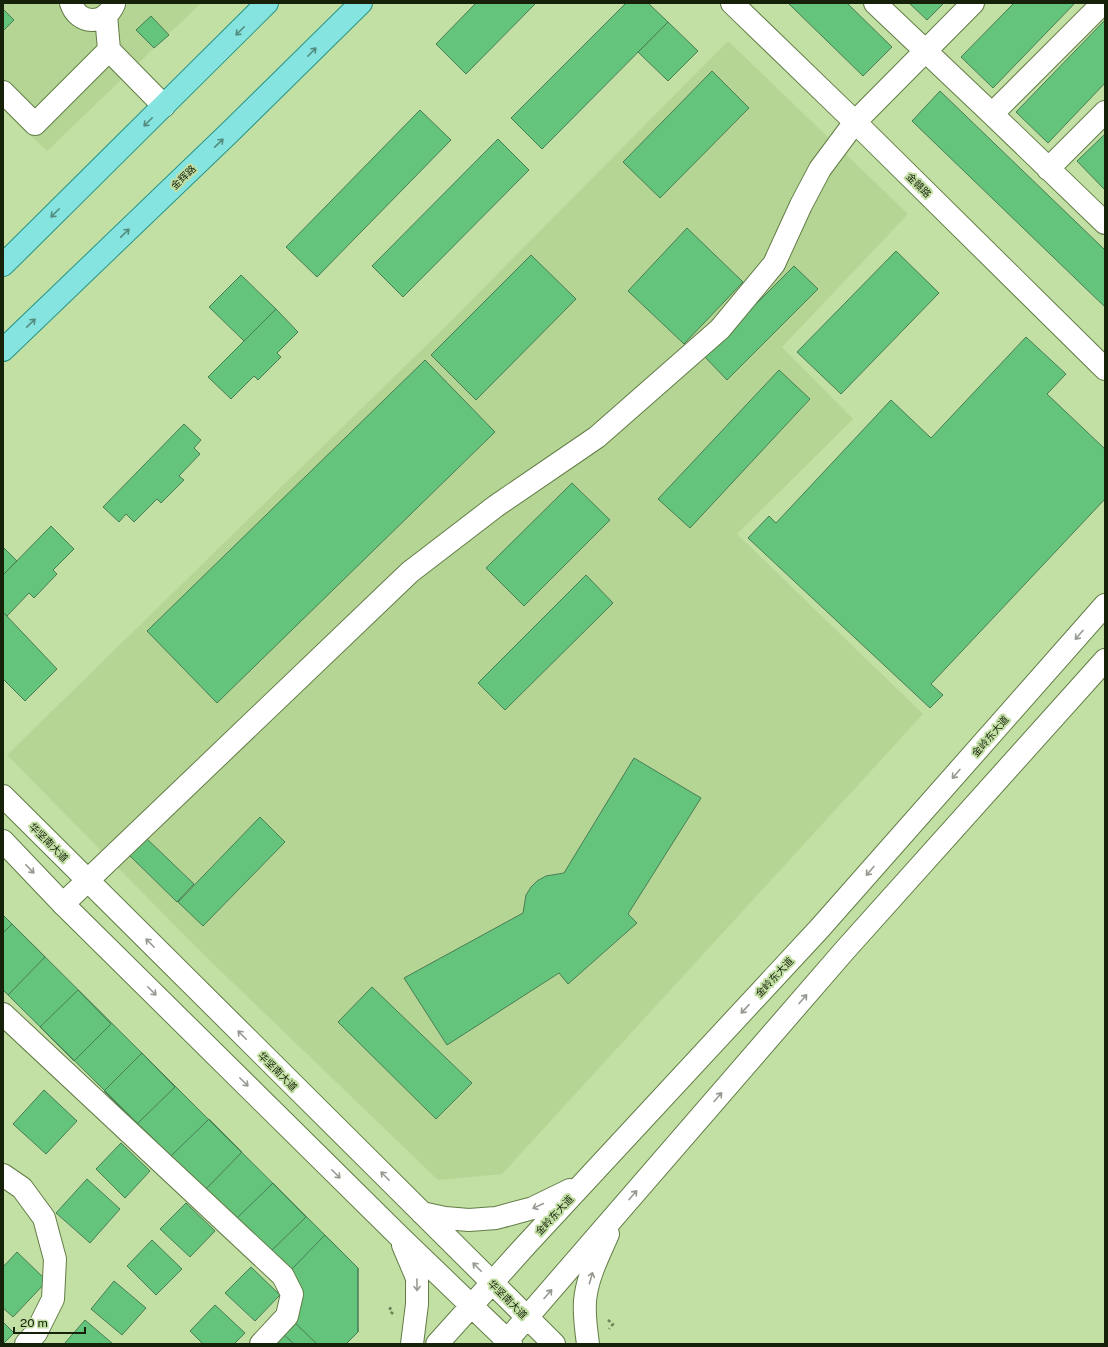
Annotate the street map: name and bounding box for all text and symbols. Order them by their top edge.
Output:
one-way arrow [235,26,245,35]
one-way arrow [307,47,317,57]
one-way arrow [143,117,153,127]
one-way arrow [214,138,224,148]
street label: 金辉路 [168,162,198,192]
street label: 金赣路 [904,170,934,200]
one-way arrow [50,208,60,218]
one-way arrow [120,228,130,237]
one-way arrow [26,318,36,327]
one-way arrow [1075,629,1084,640]
street label: 金岭东大道 [969,713,1011,759]
one-way arrow [951,769,961,779]
street label: 华坚南大道 [27,820,71,864]
one-way arrow [25,864,35,874]
one-way arrow [866,866,875,876]
one-way arrow [145,938,155,948]
street label: 金岭东大道 [753,955,795,999]
one-way arrow [147,986,157,996]
one-way arrow [798,993,807,1004]
one-way arrow [740,1004,750,1014]
one-way arrow [237,1030,247,1040]
street label: 华坚南大道 [256,1049,300,1093]
one-way arrow [239,1078,249,1087]
one-way arrow [713,1092,722,1102]
one-way arrow [331,1169,341,1179]
one-way arrow [380,1171,389,1181]
one-way arrow [628,1190,637,1200]
street label: 金岭东大道 [533,1193,575,1237]
one-way arrow [533,1203,545,1210]
one-way arrow [472,1262,482,1272]
one-way arrow [588,1272,595,1285]
street label: 华坚南大道 [486,1277,530,1321]
one-way arrow [413,1278,421,1291]
one-way arrow [543,1288,552,1299]
scale bar [14,1309,85,1335]
text: 20 m [20,1316,48,1330]

